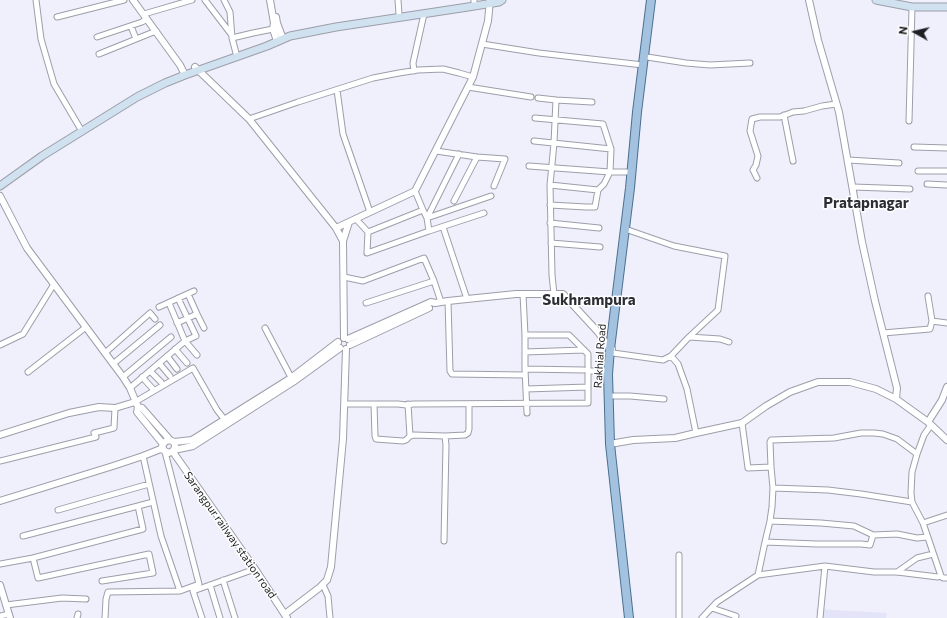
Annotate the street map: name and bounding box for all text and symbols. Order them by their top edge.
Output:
north arrow [895,12,935,52]
text: N [896,25,910,35]
district label: Pratapnagar [823,194,909,212]
district label: Sukhrampura [542,291,636,309]
street label: Rakhial Road [591,323,609,389]
street label: Sarangpur railway station road [181,469,279,601]

